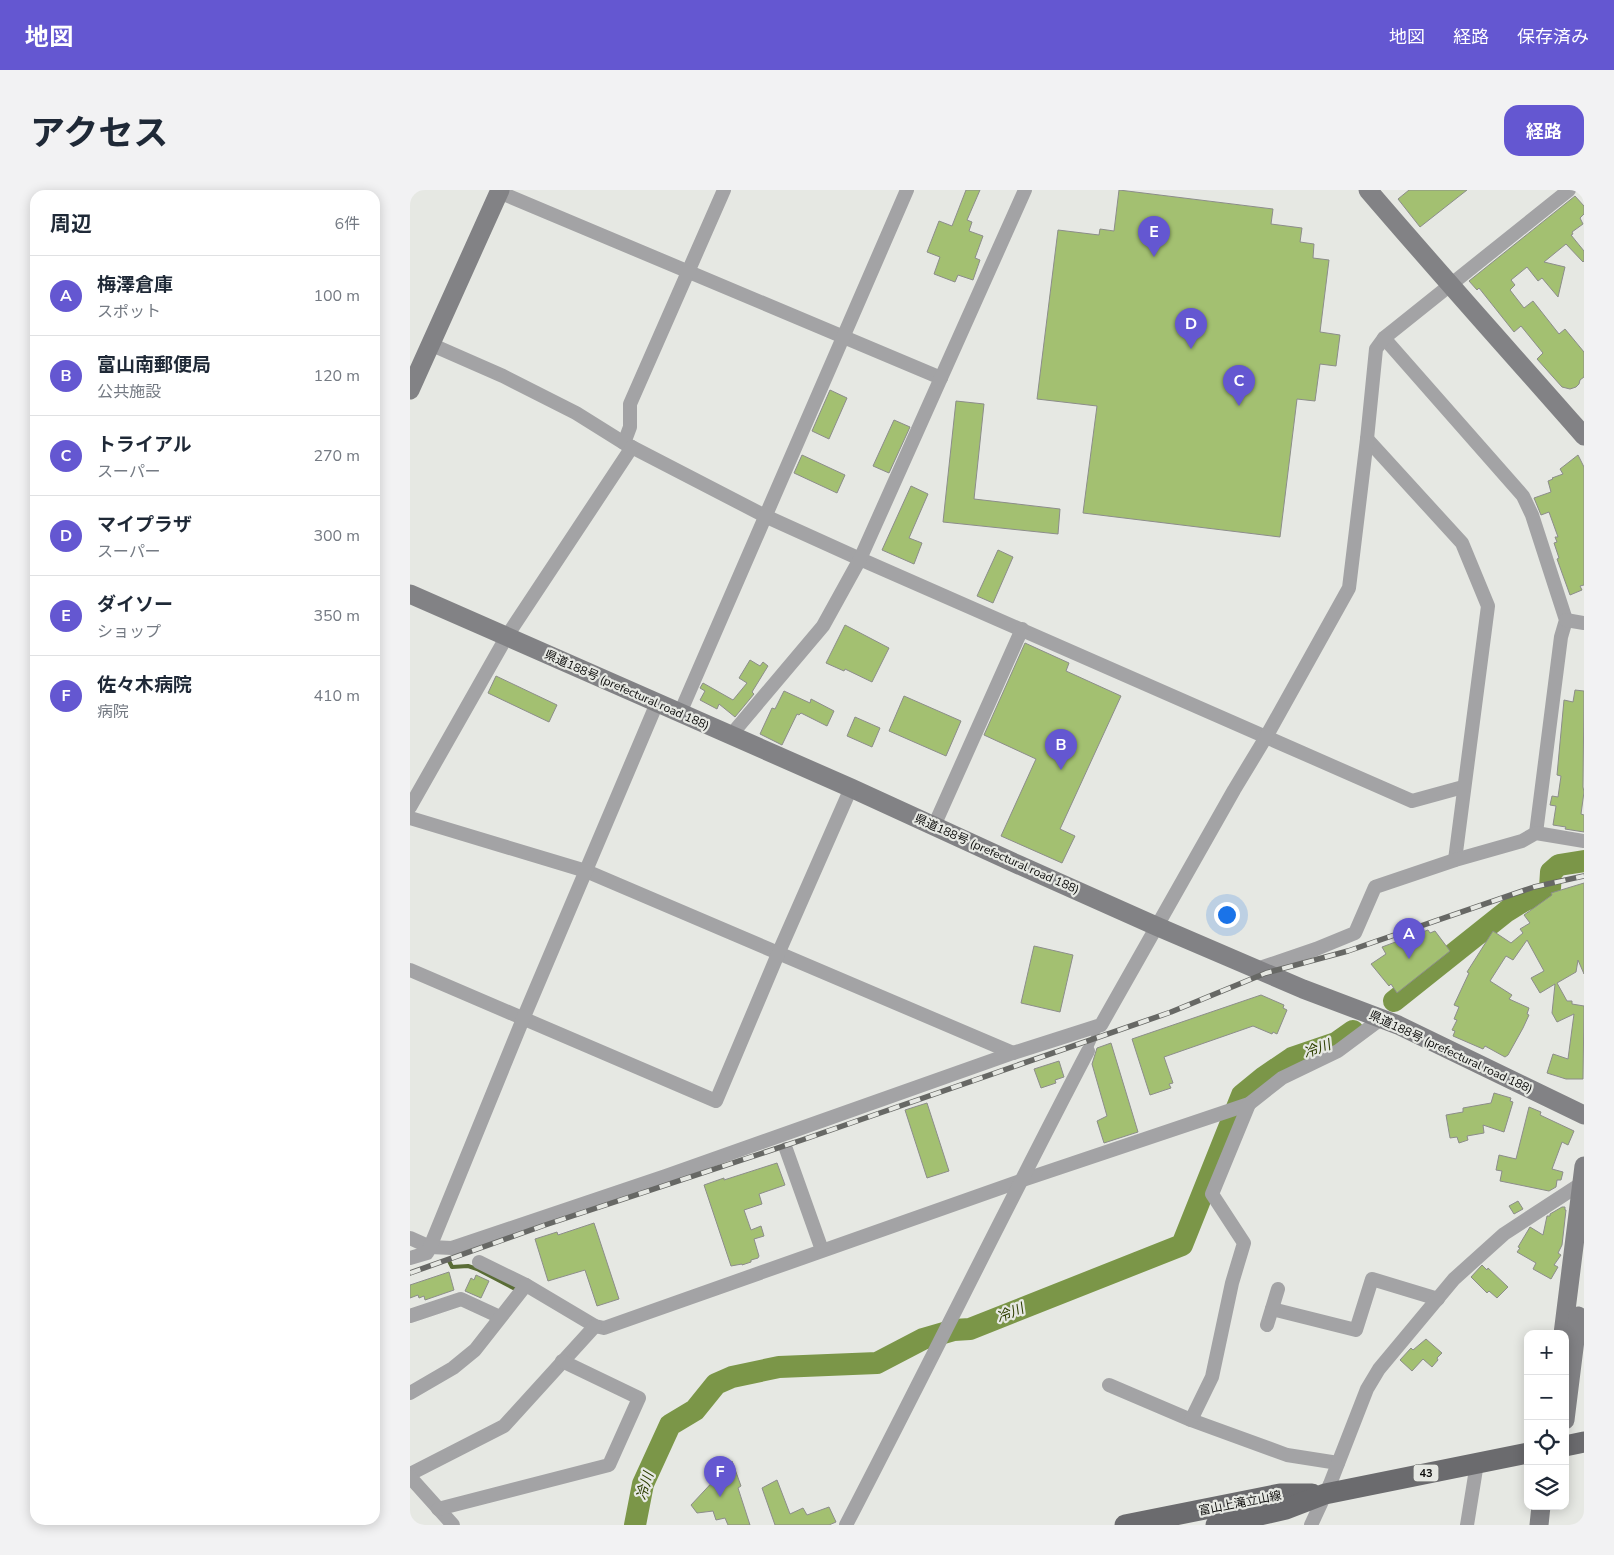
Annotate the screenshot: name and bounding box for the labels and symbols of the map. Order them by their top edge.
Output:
pin: E [1138,216,1170,257]
pin: D [1175,308,1207,349]
pin: C [1223,365,1255,406]
street label: 県道188号 (prefectural road 188) [542,646,712,734]
pin: B [1045,729,1077,770]
street label: 県道188号 (prefectural road 188) [912,810,1082,898]
your location [1214,902,1240,928]
pin: A [1393,918,1425,959]
street label: 県道188号 (prefectural road 188) [1367,1007,1535,1097]
water label: 冷川 [1301,1035,1335,1063]
water label: 冷川 [993,1298,1028,1327]
pin: F [704,1456,736,1497]
road number: 43 [1414,1465,1438,1482]
water label: 冷川 [632,1468,659,1502]
street label: 富山上滝立山線 [1197,1487,1283,1519]

